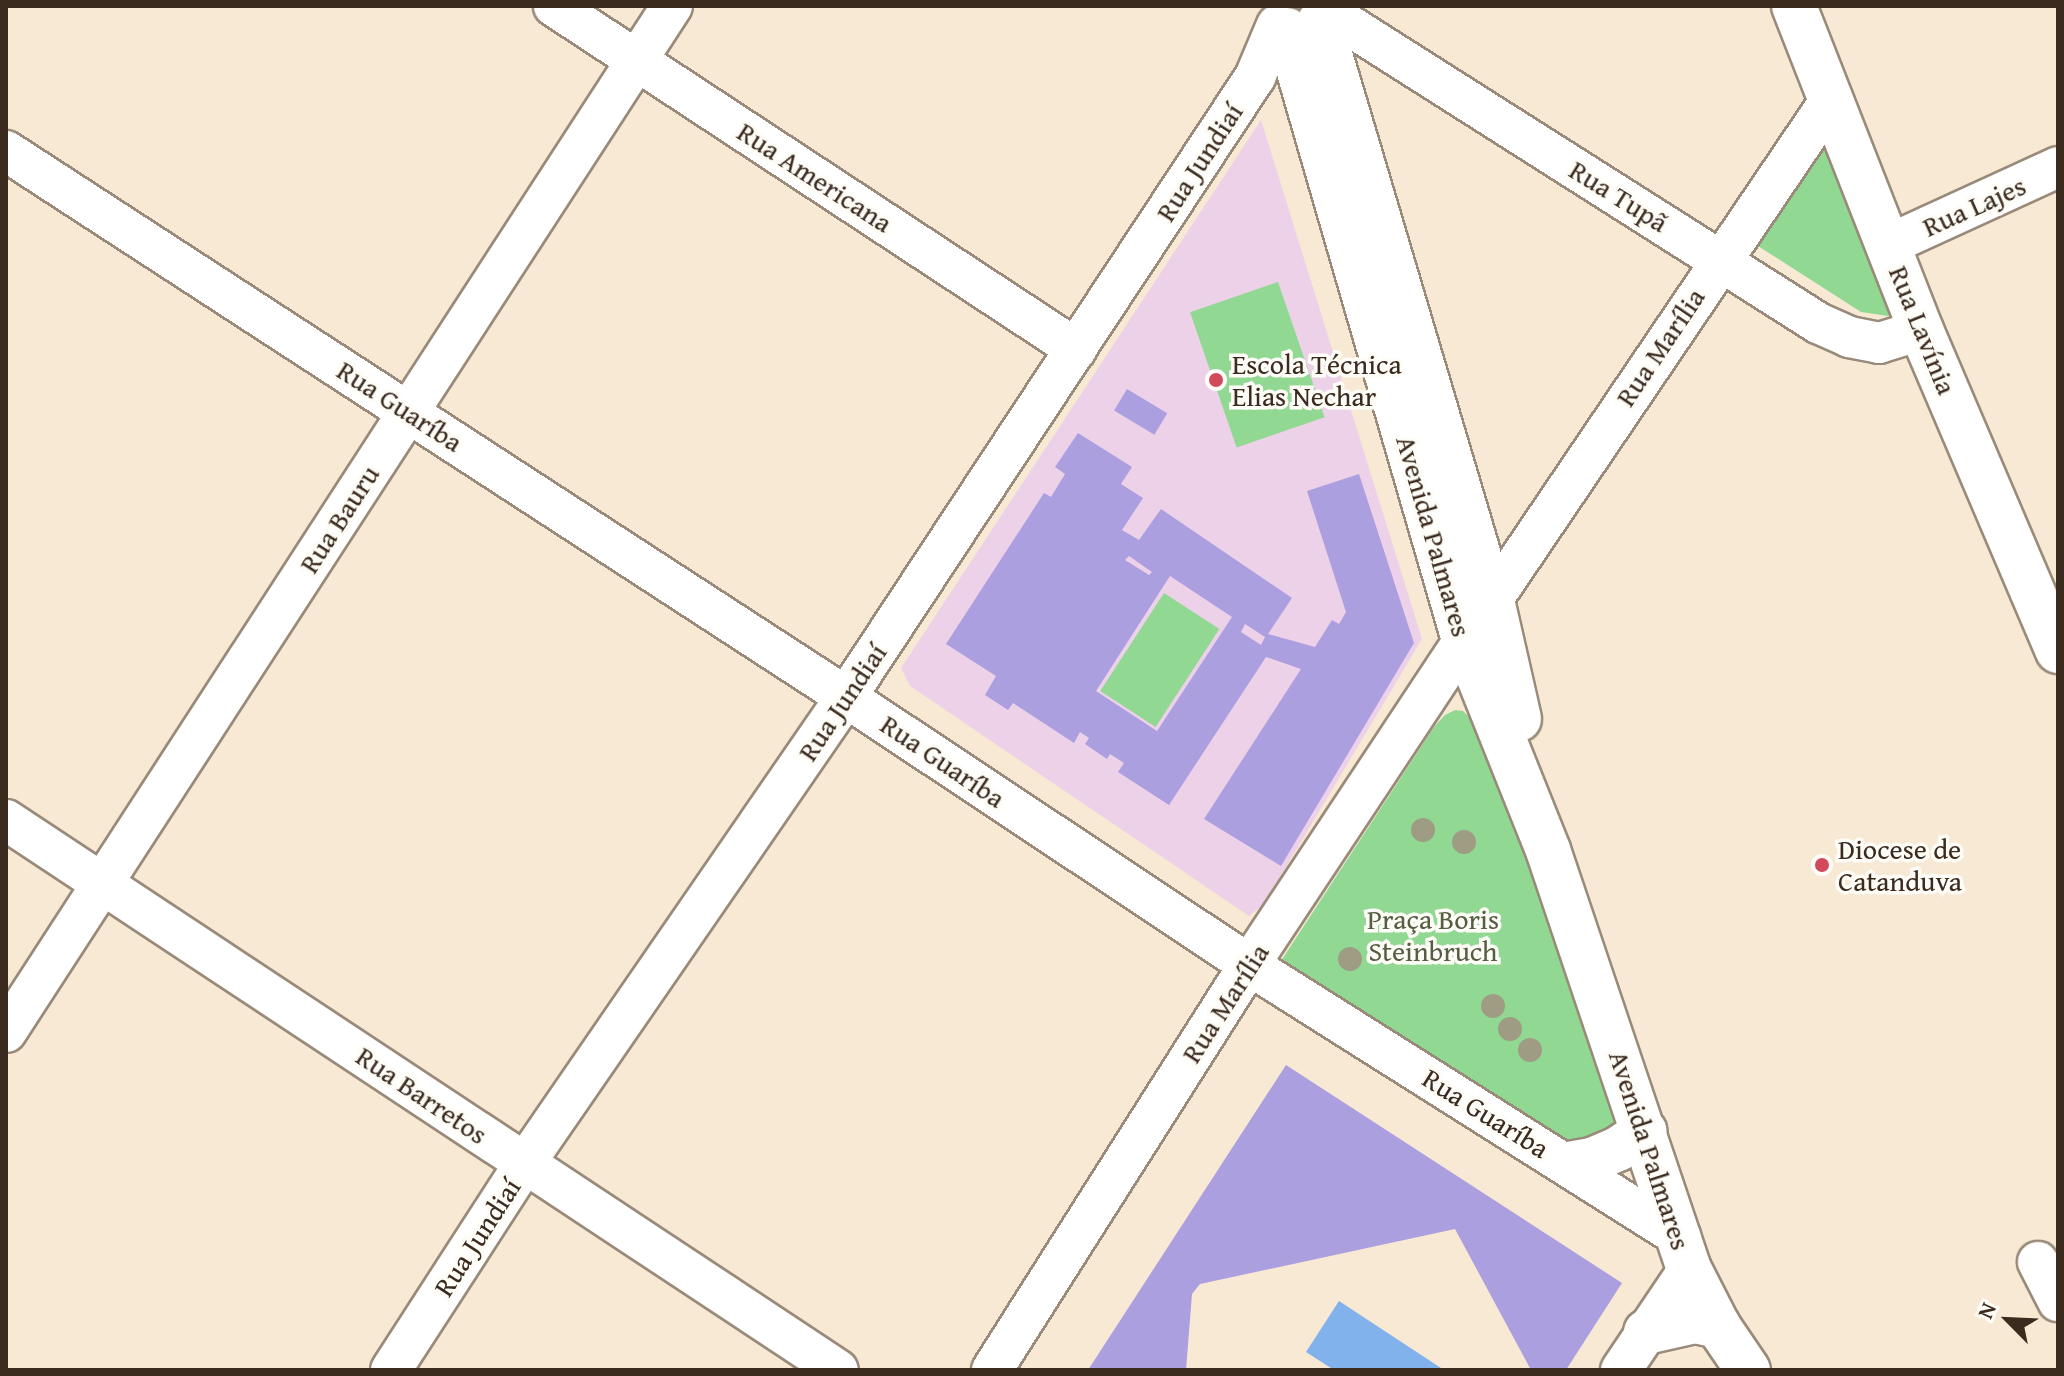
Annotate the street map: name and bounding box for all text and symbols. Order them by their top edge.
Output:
street label: Rua Jundiaí [1148,97,1250,227]
street label: Rua Americana [731,115,899,239]
street label: Rua Tupã [1564,153,1674,239]
street label: Rua Lajes [1917,168,2031,244]
street label: Rua Lavínia [1882,261,1964,399]
street label: Rua Marília [1608,282,1712,412]
place label: Escola Técnica Elias Nechar [1232,347,1402,413]
street label: Rua Guaríba [331,353,469,459]
marker: Escola Técnica Elias Nechar [1207,371,1225,389]
street label: Avenida Palmares [1389,432,1479,640]
street label: Rua Bauru [292,459,386,579]
street label: Rua Jundiaí [791,637,893,767]
street label: Rua Guaríba [874,707,1012,815]
place label: Diocese de Catanduva [1838,832,1962,898]
marker: Diocese de Catanduva [1813,856,1831,874]
park label: Praça Boris Steinbruch [1367,902,1499,968]
street label: Rua Marília [1174,937,1276,1069]
street label: Rua Barretos [350,1039,494,1151]
street label: Avenida Palmares [1602,1046,1698,1254]
street label: Rua Guaríba [1417,1061,1555,1165]
street label: Rua Jundiaí [426,1172,528,1302]
north arrow [1968,1280,2048,1360]
text: N [1968,1297,2004,1323]

